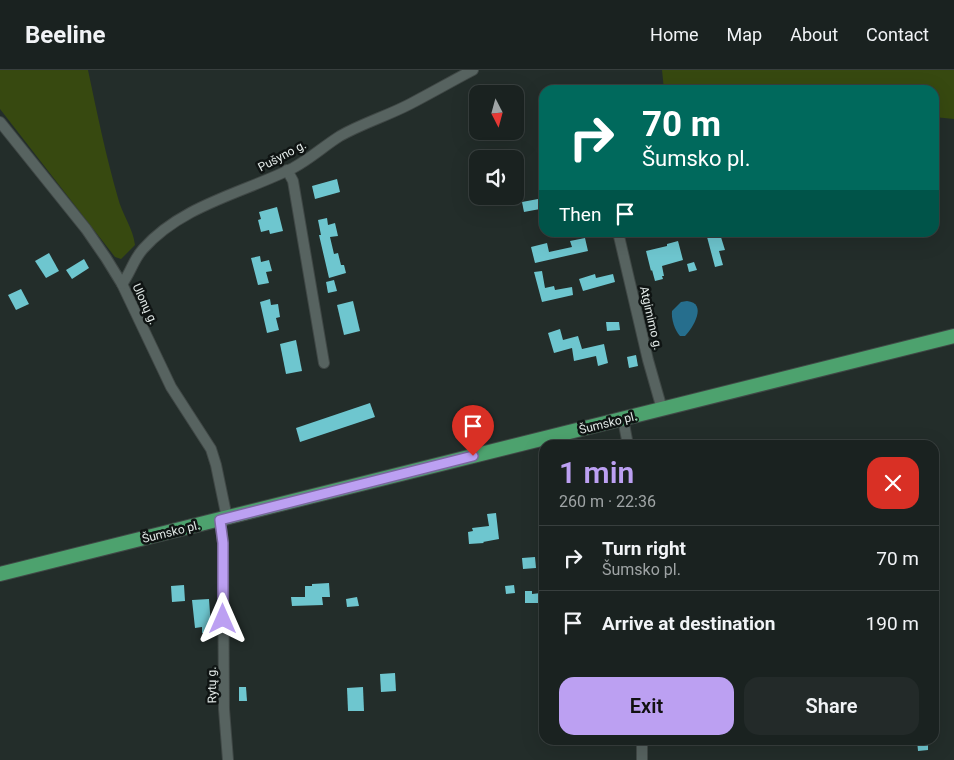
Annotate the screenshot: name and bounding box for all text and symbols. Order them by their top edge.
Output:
text: Beeline [25,21,105,49]
text: Home [650,24,699,45]
text: Map [727,24,762,45]
text: About [790,24,838,45]
text: Contact [866,24,929,45]
north arrow [469,85,524,140]
map controls [469,85,524,205]
text: 70 m [642,104,721,145]
icon: right [559,105,624,170]
street label: Pušyno g. [256,138,308,174]
text: Šumsko pl. [642,146,751,171]
button: sound [469,150,524,205]
icon: arrive [611,200,639,228]
text: Then [559,203,601,226]
street label: Ulonų g. [129,281,161,327]
street label: Atgimimo g. [637,285,665,351]
pin [452,405,494,456]
street label: Šumsko pl. [577,408,638,437]
icon: arrive [459,412,487,440]
text: 1 min [559,455,634,490]
button: close [867,457,919,509]
text: 260 m · 22:36 [559,492,656,511]
street label: Šumsko pl. [140,517,201,546]
text: Turn right [602,537,686,560]
icon: right [559,544,587,572]
text: 70 m [876,547,919,570]
text: Šumsko pl. [602,560,681,579]
position arrow [196,592,248,644]
icon: arrive [559,609,587,637]
text: Arrive at destination [602,612,775,635]
text: 190 m [866,612,919,635]
street label: Rytų g. [205,667,219,703]
button: Exit [559,677,734,735]
button: Share [744,677,919,735]

